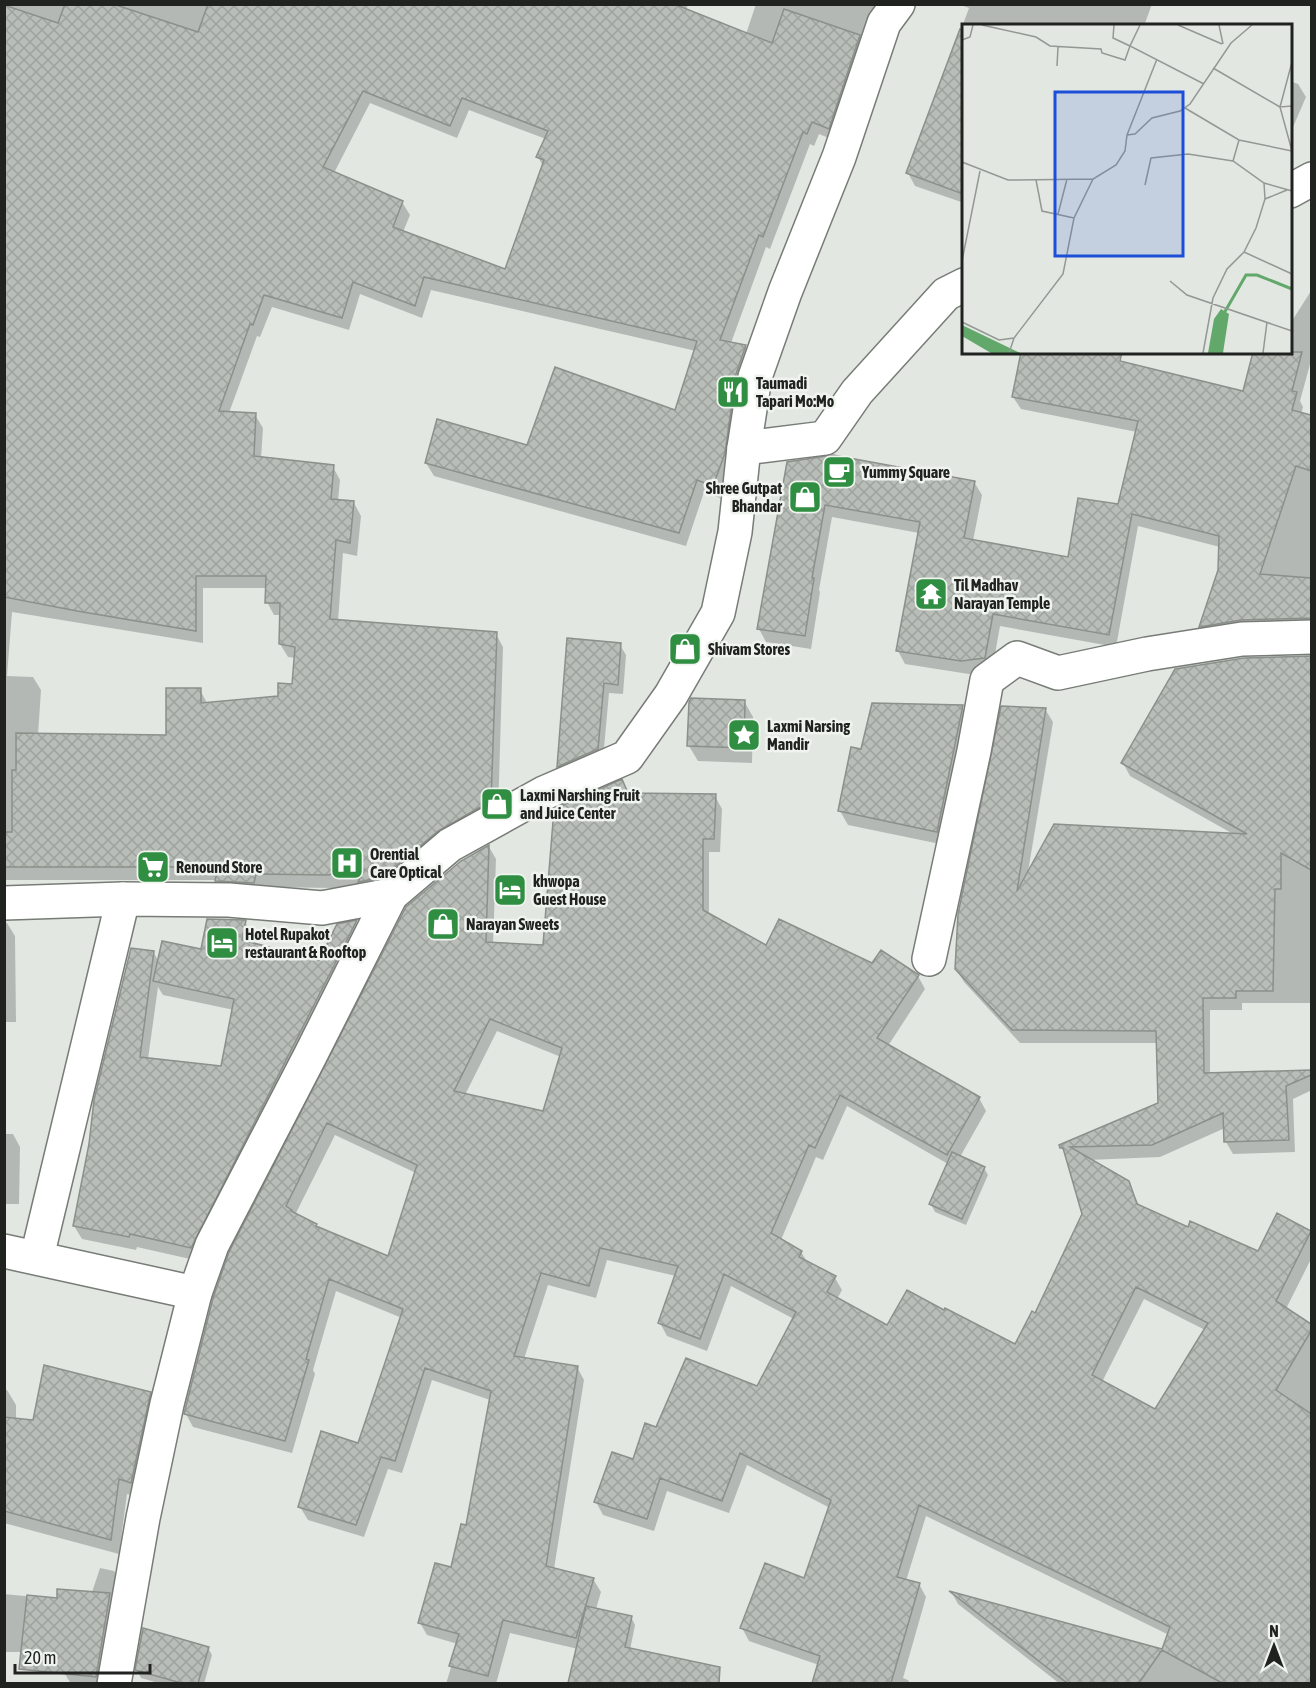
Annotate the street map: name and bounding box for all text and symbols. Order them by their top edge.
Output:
inset map [962,24,1292,354]
restaurant icon: Taumadi Tapari Mo:Mo [715,374,751,410]
place label: Taumadi Tapari Mo:Mo [756,374,835,410]
cafe icon: Yummy Square [821,454,857,490]
place label: Yummy Square [861,463,950,481]
place label: Shree Gutpat Bhandar [706,479,782,515]
shop icon: Shree Gutpat Bhandar [787,479,823,515]
temple icon: Til Madhav Narayan Temple [913,576,949,612]
place label: Til Madhav Narayan Temple [954,576,1050,612]
shop icon: Shivam Stores [667,631,703,667]
place label: Shivam Stores [708,640,790,658]
place icon: Laxmi Narsing Mandir [726,717,762,753]
place label: Laxmi Narsing Mandir [767,717,850,753]
shop icon: Laxmi Narshing Fruit and Juice Center [479,786,515,822]
place label: Laxmi Narshing Fruit and Juice Center [520,786,640,822]
hospital icon: Orential Care Optical [329,845,365,881]
place label: Orential Care Optical [370,845,442,881]
supermarket icon: Renound Store [135,849,171,885]
place label: Renound Store [176,858,262,876]
hotel icon: khwopa Guest House [492,872,528,908]
place label: khwopa Guest House [533,872,606,908]
shop icon: Narayan Sweets [425,906,461,942]
place label: Narayan Sweets [466,915,560,933]
hotel icon: Hotel Rupakot restaurant & Rooftop [204,925,240,961]
place label: Hotel Rupakot restaurant & Rooftop [245,925,367,961]
north arrow [1244,1616,1304,1676]
text: N [1269,1622,1279,1640]
scale bar [15,1637,150,1675]
text: 20 m [24,1647,56,1668]

